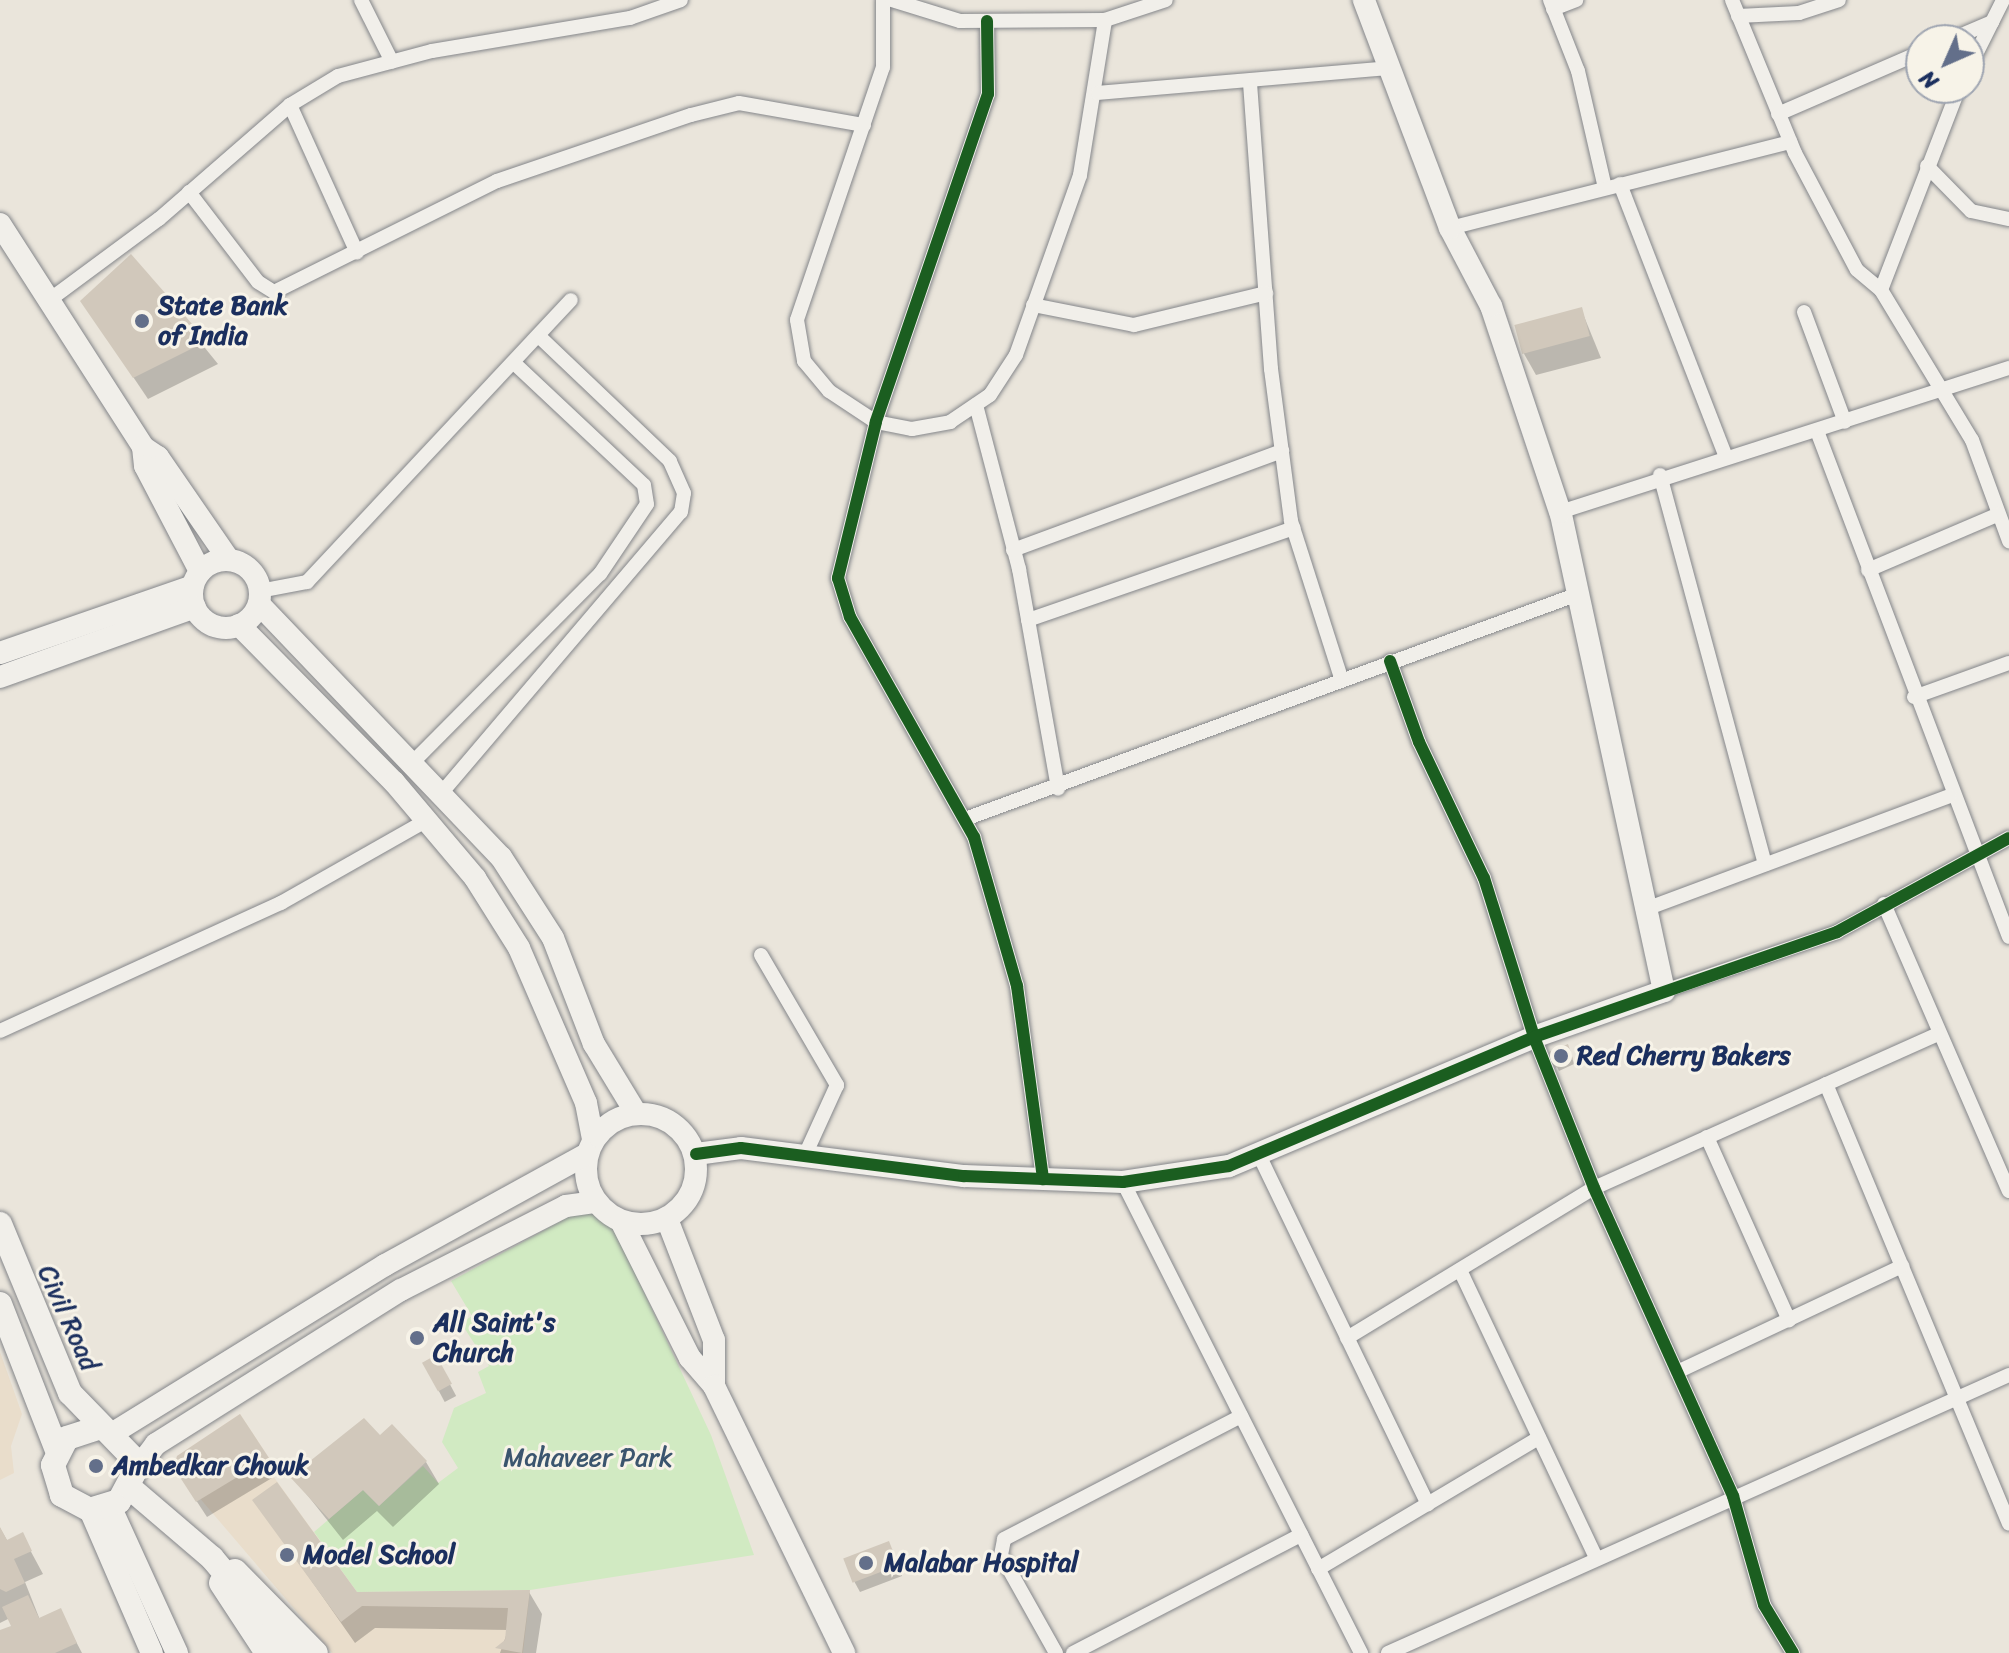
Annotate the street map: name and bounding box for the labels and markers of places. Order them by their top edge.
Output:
place label: State Bank of India [158,290,288,352]
marker: State Bank of India [133,312,151,330]
place label: Red Cherry Bakers [1577,1040,1789,1072]
marker: Red Cherry Bakers [1552,1047,1570,1065]
place label: All Saint's Church [433,1307,554,1368]
marker: All Saint's Church [408,1329,426,1347]
place label: Ambedkar Chowk [112,1450,309,1482]
marker: Ambedkar Chowk [87,1457,105,1475]
place label: Model School [303,1539,455,1571]
marker: Model School [278,1546,296,1564]
place label: Malabar Hospital [884,1547,1079,1579]
marker: Malabar Hospital [855,1552,877,1574]

